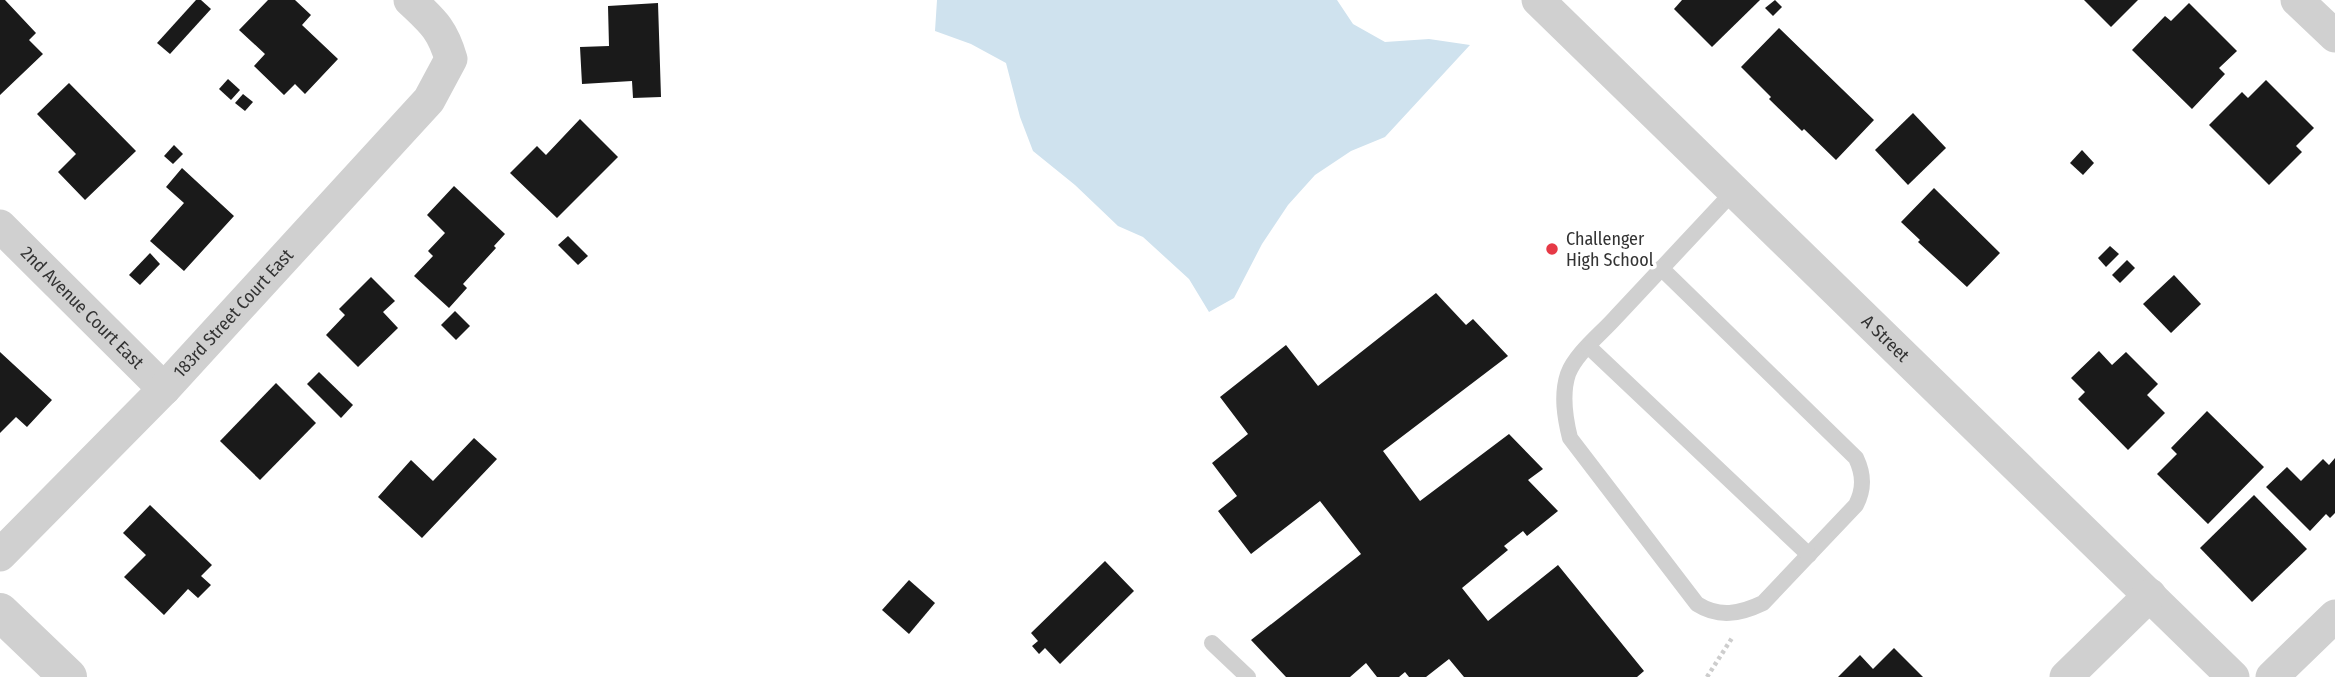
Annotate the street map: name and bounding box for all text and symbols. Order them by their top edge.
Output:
place label: Challenger High School [1566,228,1654,271]
marker: Challenger High School [1544,241,1560,257]
street label: 2nd Avenue Court East [16,242,148,374]
street label: 183rd Street Court East [169,244,298,382]
street label: A Street [1857,310,1914,367]

